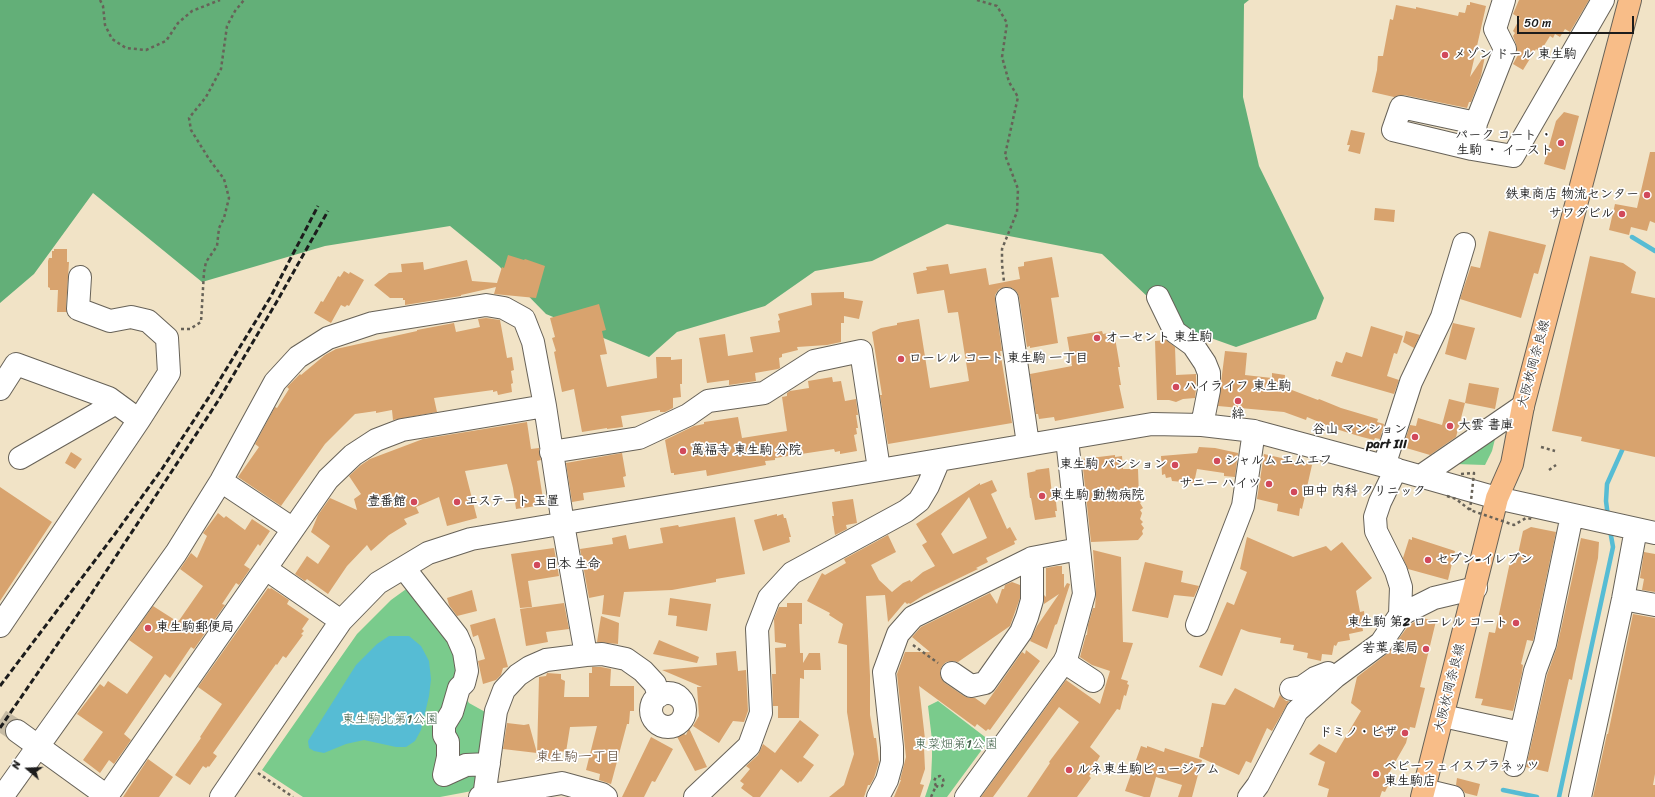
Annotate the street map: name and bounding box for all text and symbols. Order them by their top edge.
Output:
scale bar [1519,8,1636,34]
text: 50 m [1524,12,1551,34]
place label: メゾン ドール 東生駒 [1453,47,1577,63]
marker: メゾン ドール 東生駒 [1440,50,1450,60]
place label: パーク コート ・ 生駒 ・ イースト [1455,128,1553,159]
marker: パーク コート ・ 生駒 ・ イースト [1556,138,1566,148]
place label: 鉄東商店 物流センター [1506,187,1639,203]
marker: 鉄東商店 物流センター [1642,190,1652,200]
place label: サワダビル [1549,206,1614,222]
marker: サワダビル [1617,209,1627,219]
street label: 大阪枚岡奈良線 [1515,318,1553,410]
place label: オーセント 東生駒 [1105,330,1212,346]
marker: オーセント 東生駒 [1092,333,1102,343]
place label: ローレル コート 東生駒 一丁目 [909,351,1088,367]
marker: ローレル コート 東生駒 一丁目 [896,354,906,364]
place label: ハイライフ 東生駒 [1184,379,1291,395]
marker: ハイライフ 東生駒 [1171,382,1181,392]
marker: 絆 [1233,396,1243,406]
place label: 絆 [1232,407,1244,423]
place label: 大雲 書庫 [1458,418,1513,434]
marker: 大雲 書庫 [1445,421,1455,431]
place label: 谷山 マンション part III [1313,422,1407,453]
marker: 谷山 マンション part III [1410,432,1420,442]
place label: 萬福寺 東生駒 分院 [691,443,802,459]
marker: 萬福寺 東生駒 分院 [678,446,688,456]
place label: シャルム エムエフ [1225,453,1332,469]
marker: シャルム エムエフ [1212,456,1222,466]
place label: 東生駒 パンション [1060,457,1167,473]
marker: 東生駒 パンション [1170,460,1180,470]
place label: サニー ハイツ [1180,476,1261,492]
marker: サニー ハイツ [1264,479,1274,489]
place label: 田中 内科 クリニック [1302,484,1426,500]
marker: 田中 内科 クリニック [1289,487,1299,497]
place label: 東生駒 動物病院 [1050,488,1144,504]
marker: 東生駒 動物病院 [1037,491,1047,501]
place label: 壹番館 [367,494,406,510]
place label: エステート 玉置 [465,494,559,510]
marker: 壹番館 [409,497,419,507]
marker: エステート 玉置 [452,497,462,507]
place label: セブン-イレブン [1436,552,1533,568]
marker: セブン-イレブン [1423,555,1433,565]
place label: 日本 生命 [545,557,600,573]
marker: 日本 生命 [532,560,542,570]
place label: 東生駒 第2 ローレル コート [1347,615,1508,631]
marker: 東生駒 第2 ローレル コート [1511,618,1521,628]
place label: 東生駒郵便局 [156,620,234,636]
marker: 東生駒郵便局 [143,623,153,633]
place label: 若葉 薬局 [1363,641,1418,657]
street label: 大阪枚岡奈良線 [1431,642,1469,734]
marker: 若葉 薬局 [1421,644,1431,654]
park label: 東生駒北第1公園 [342,712,438,728]
place label: ドミノ・ピザ [1319,725,1397,741]
marker: ドミノ・ピザ [1400,728,1410,738]
park label: 東菜畑第1公園 [914,737,998,753]
north arrow [8,749,48,789]
district label: 東生駒一丁目 [536,749,620,765]
text: N [6,758,26,772]
place label: ベビーフェイスプラネッツ 東生駒店 [1384,759,1539,790]
place label: ルネ東生駒ビュージアム [1077,762,1220,778]
marker: ルネ東生駒ビュージアム [1064,765,1074,775]
marker: ベビーフェイスプラネッツ 東生駒店 [1371,769,1381,779]

